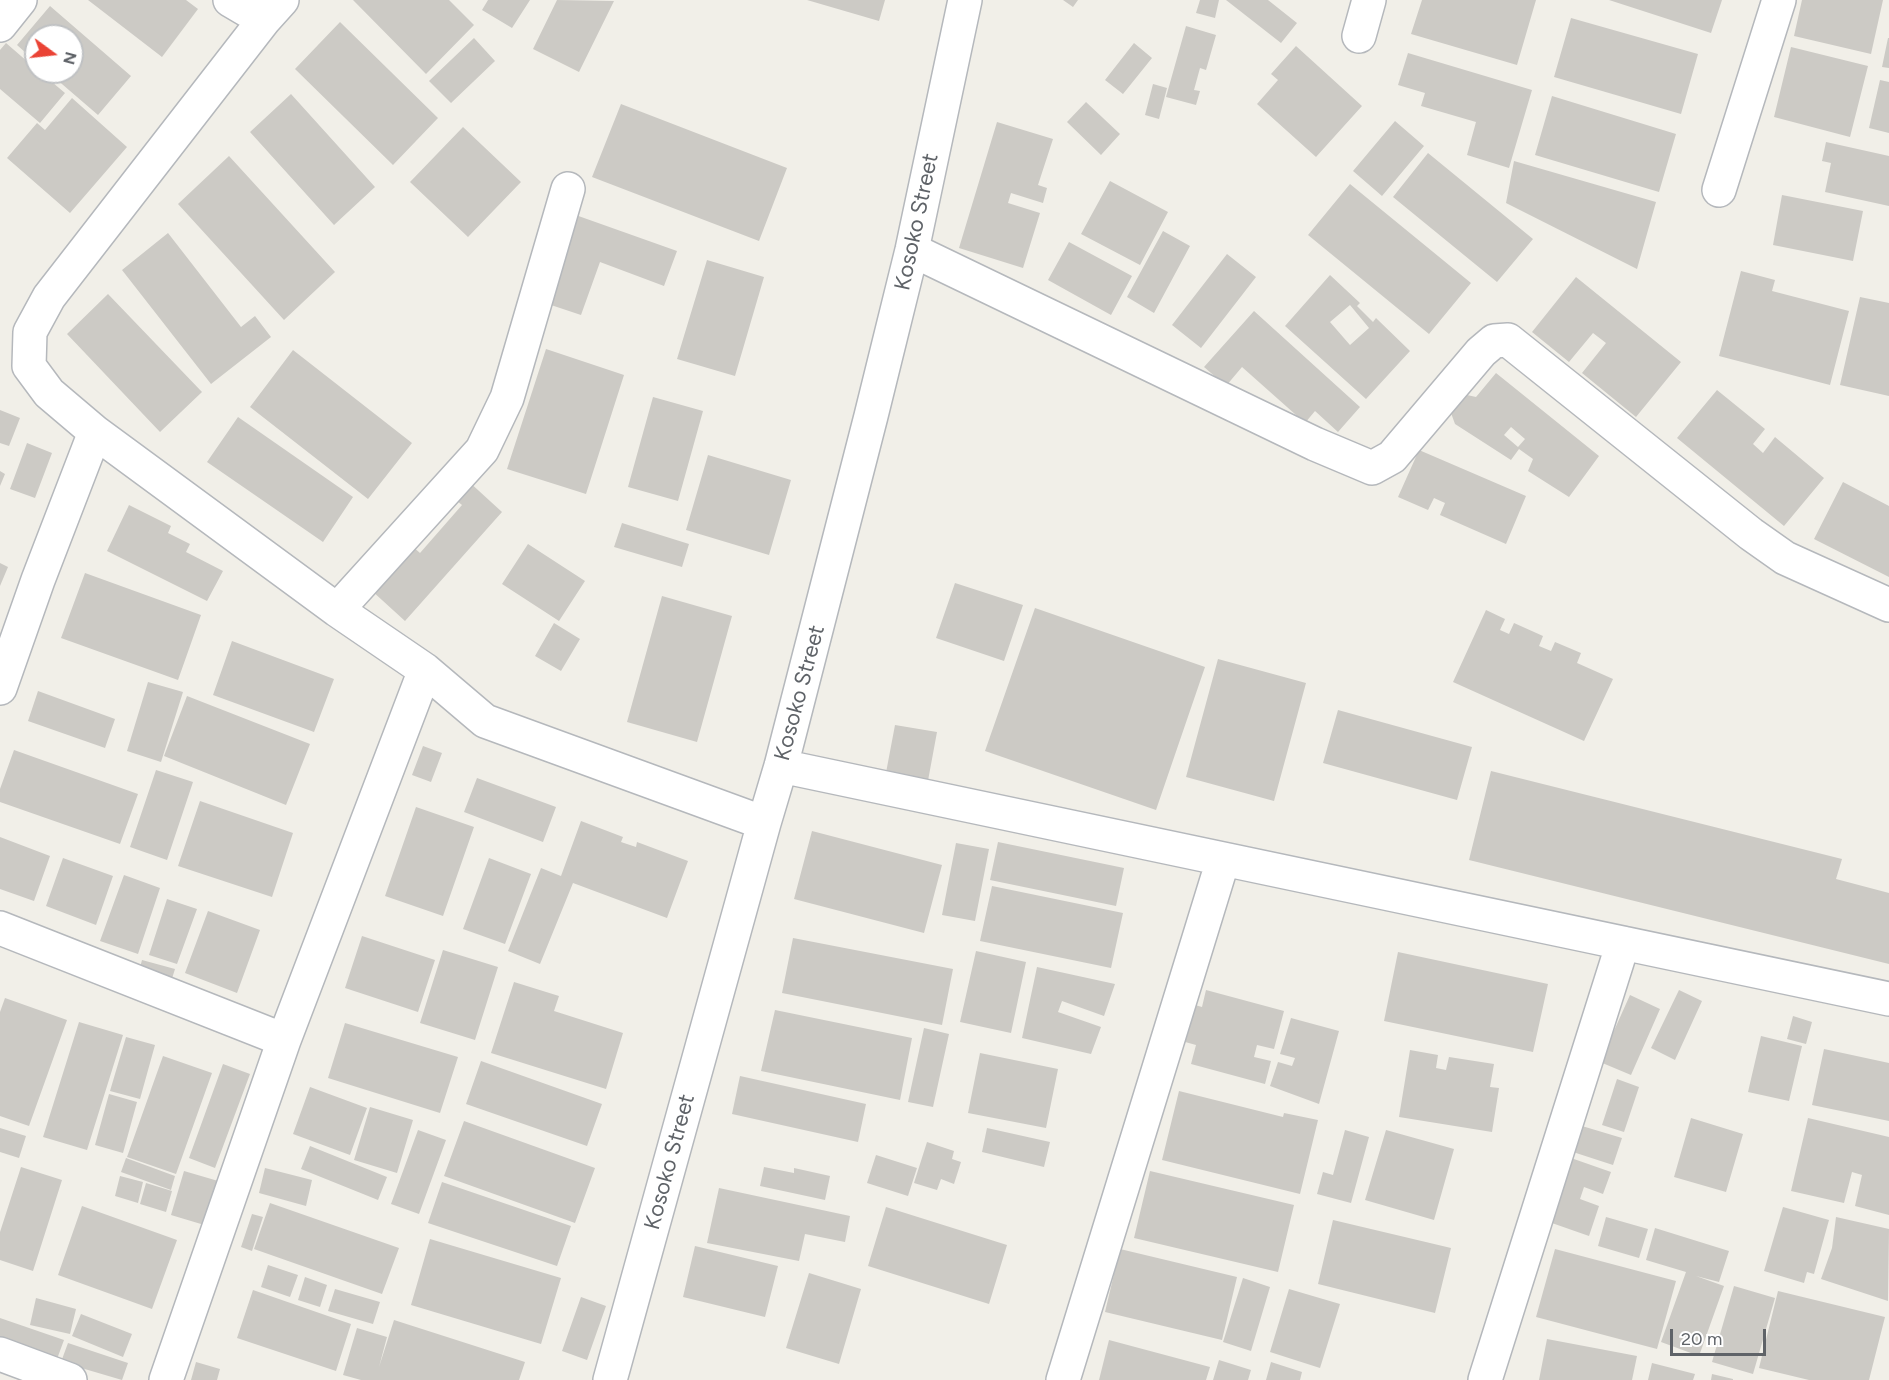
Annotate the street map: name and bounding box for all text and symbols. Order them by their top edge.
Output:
north arrow [24,24,84,84]
text: N [59,50,81,67]
street label: Kosoko Street [890,151,944,293]
street label: Kosoko Street [769,622,831,764]
street label: Kosoko Street [639,1091,701,1233]
scale bar [1673,1317,1769,1355]
text: 20 m [1681,1328,1722,1350]

